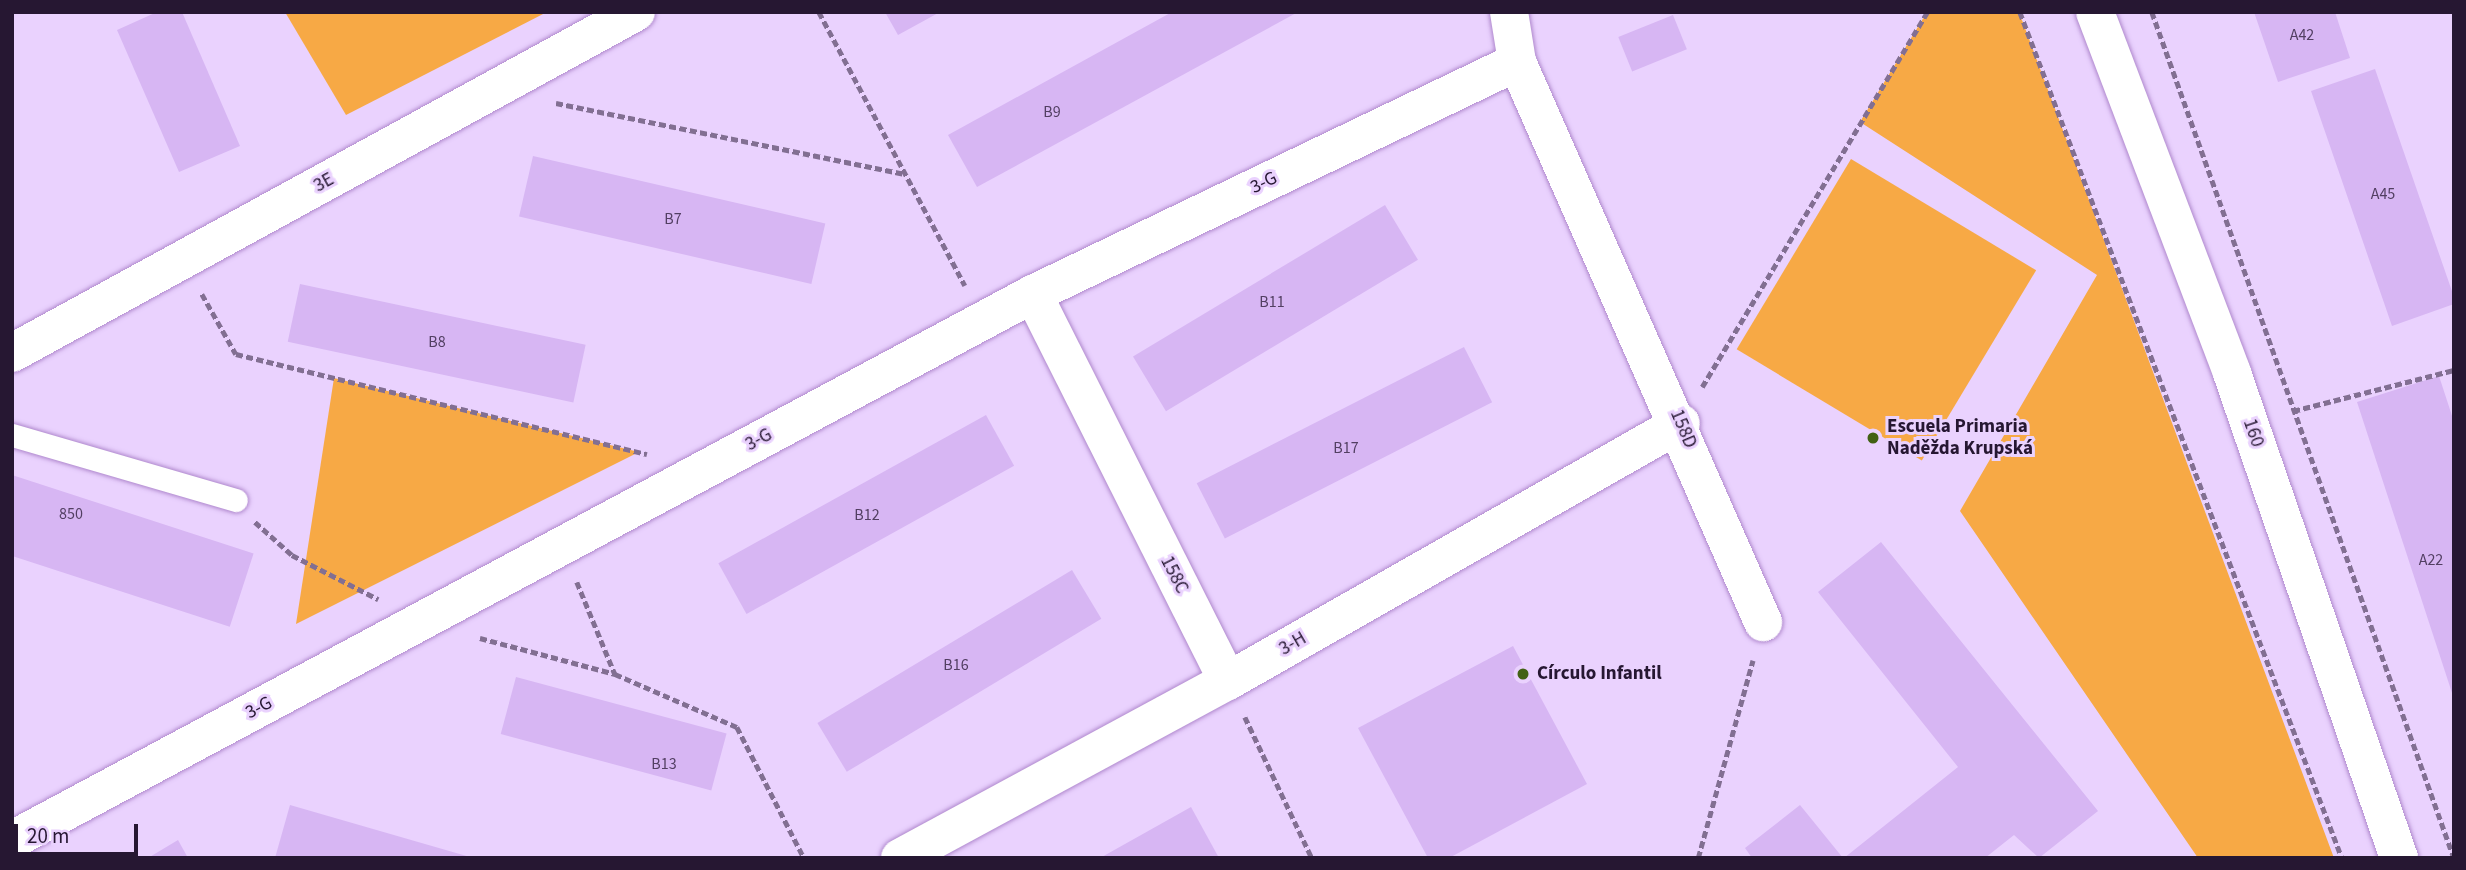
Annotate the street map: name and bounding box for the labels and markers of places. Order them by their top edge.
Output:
place label: Escuela Primaria Naděžda Krupská [1887,416,2033,460]
marker: Escuela Primaria Naděžda Krupská [1865,430,1881,446]
place label: Círculo Infantil [1537,663,1662,685]
marker: Círculo Infantil [1515,666,1531,682]

